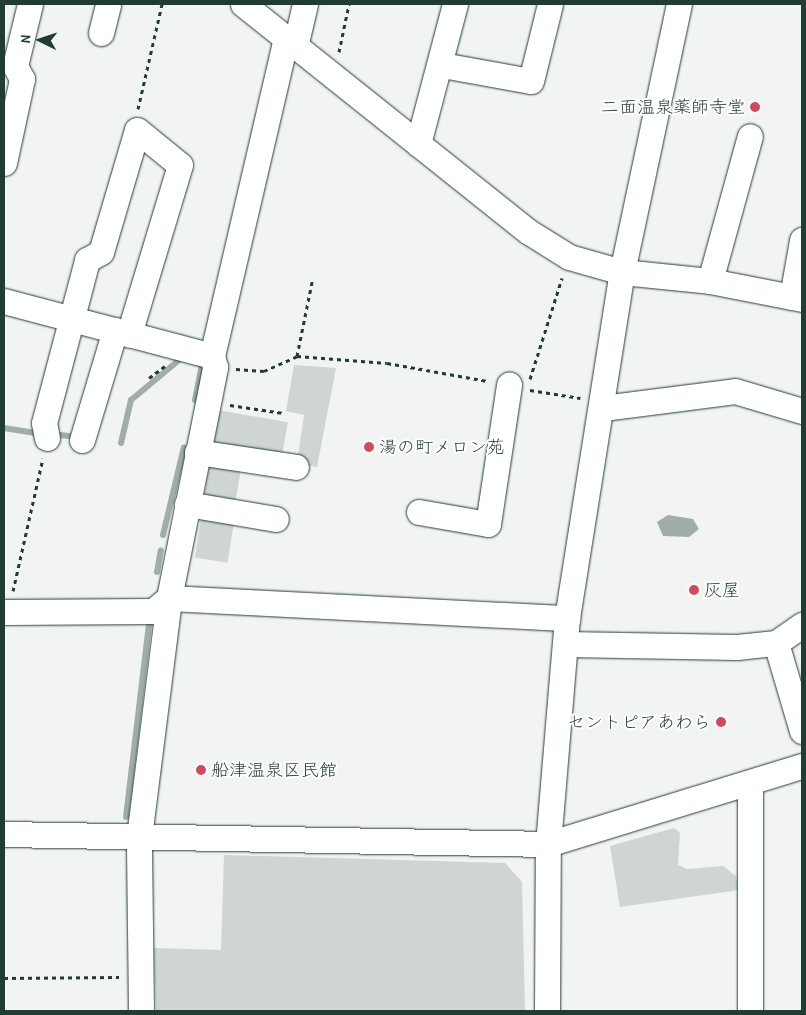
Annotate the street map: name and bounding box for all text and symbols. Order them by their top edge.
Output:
north arrow [15,15,65,65]
text: N [15,35,34,43]
place label: 二面温泉薬師寺堂 [601,96,745,118]
marker: 二面温泉薬師寺堂 [749,101,761,113]
place label: 湯の町メロン苑 [379,436,505,458]
marker: 湯の町メロン苑 [363,441,375,453]
place label: 灰屋 [704,579,740,601]
marker: 灰屋 [688,584,700,596]
place label: セントピアあわら [567,711,711,733]
marker: セントピアあわら [715,716,727,728]
place label: 船津温泉区民館 [211,759,337,781]
marker: 船津温泉区民館 [195,764,207,776]

